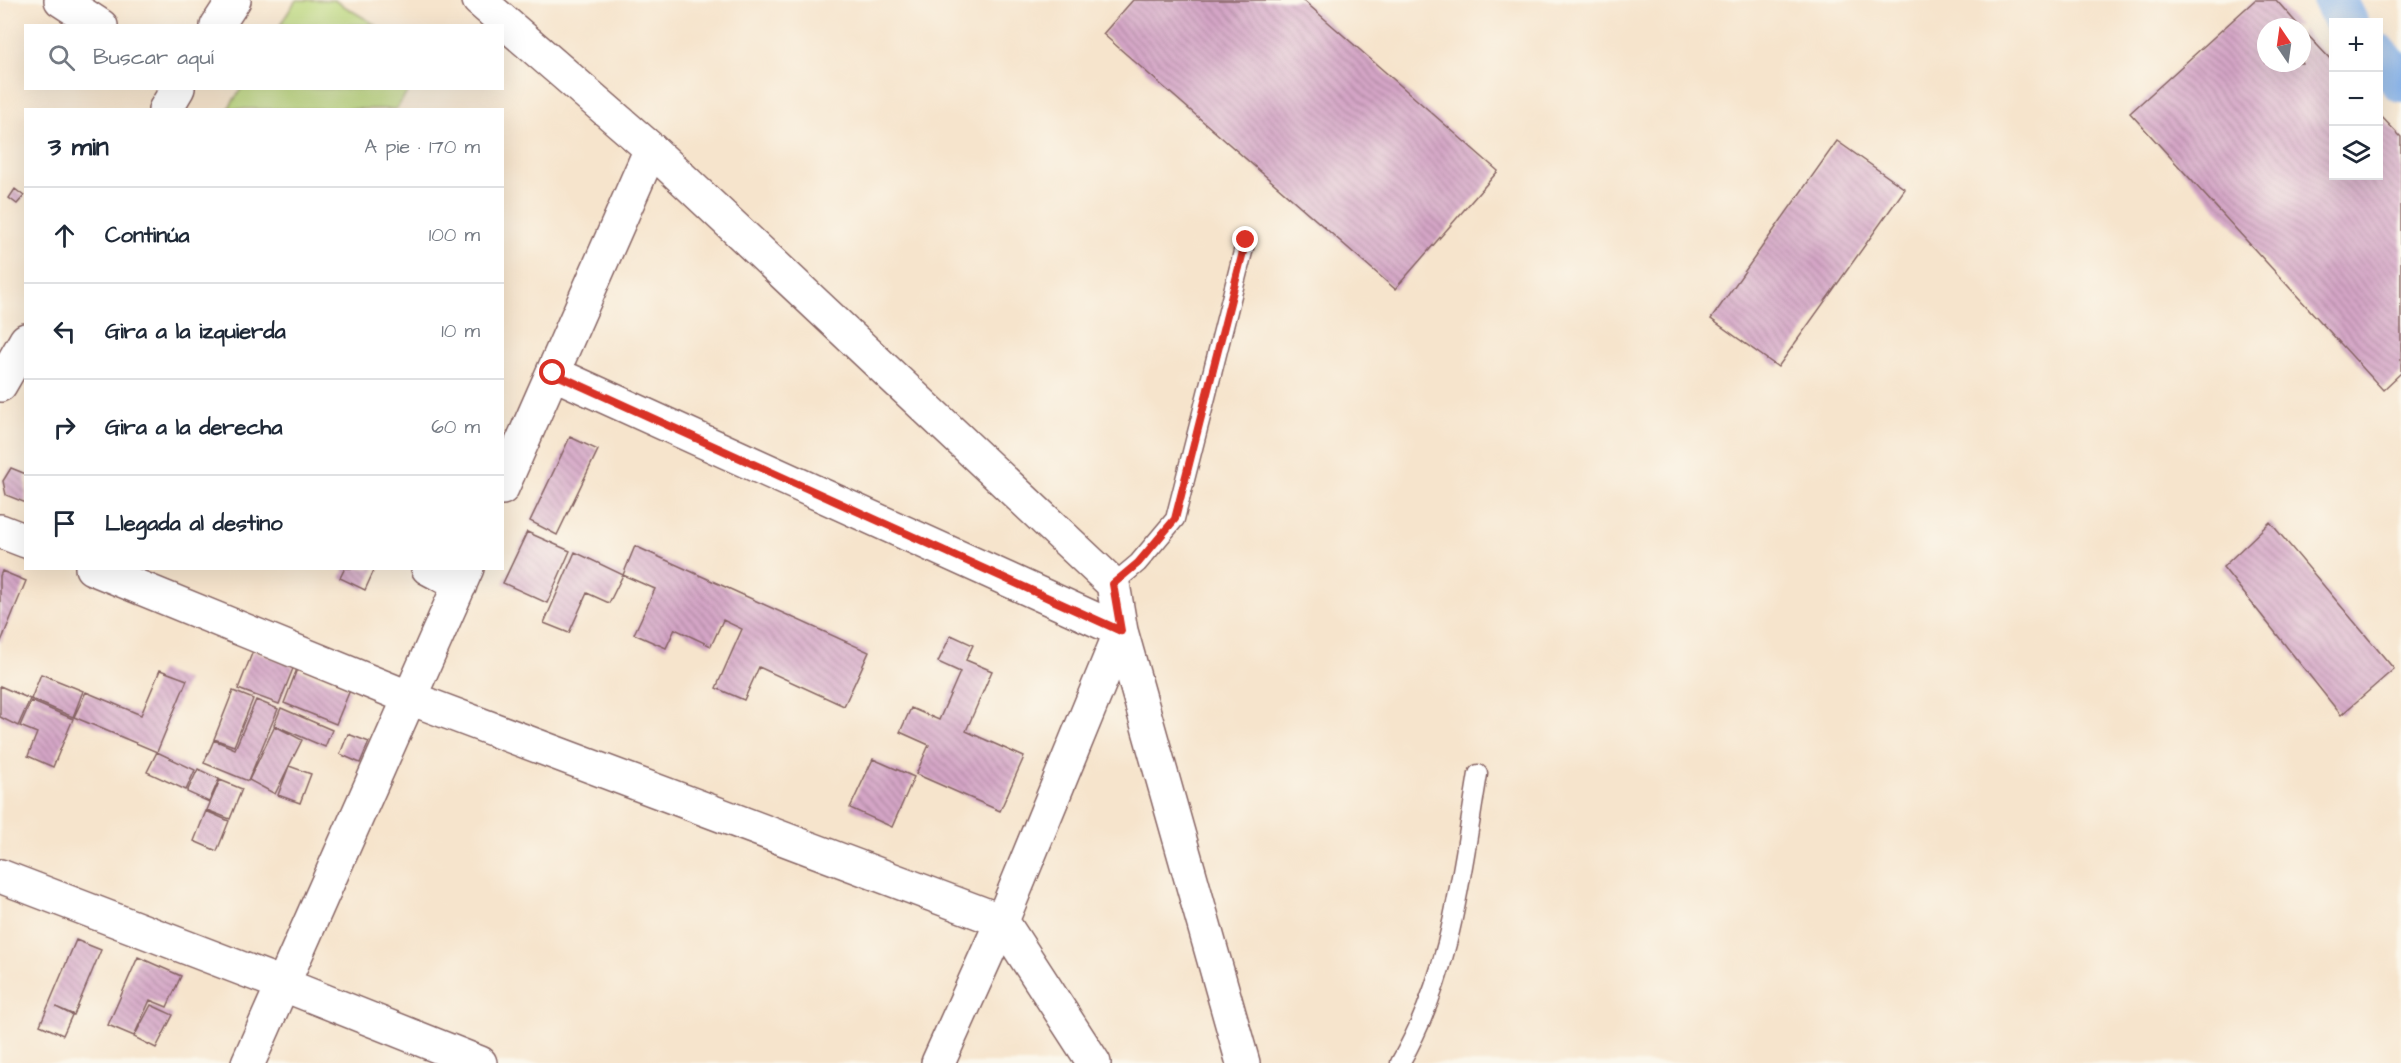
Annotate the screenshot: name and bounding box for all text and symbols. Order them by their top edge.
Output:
north arrow [2257,18,2311,72]
map controls [2329,18,2383,180]
button: + [2329,18,2383,72]
search box [24,24,504,90]
icon: search [45,41,78,74]
text: Buscar aquí [93,42,214,73]
button: − [2329,72,2383,126]
button: layers [2329,126,2383,180]
text: 3 min [48,129,109,165]
text: A pie · 170 m [364,133,480,161]
icon: ahead [48,219,81,252]
text: Continúa [105,220,190,251]
text: 100 m [429,221,480,249]
route end [1232,226,1258,252]
icon: left [48,315,81,348]
text: Gira a la izquierda [105,316,286,347]
text: 10 m [441,317,480,345]
route start [539,359,565,385]
icon: right [48,411,81,444]
text: Gira a la derecha [105,412,282,443]
text: 60 m [431,413,480,441]
icon: arrive [48,507,81,540]
text: Llegada al destino [105,508,283,539]

